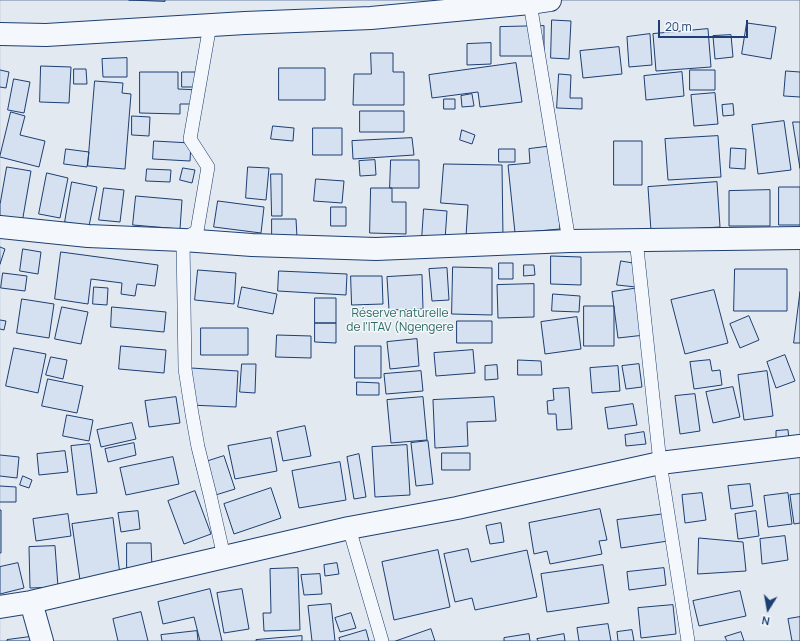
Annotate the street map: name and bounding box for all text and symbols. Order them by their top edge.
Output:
scale bar [660,12,750,38]
text: 20 m [665,18,692,35]
park label: Réserve naturelle de l'ITAV (Ngengere [346,307,454,335]
north arrow [748,589,788,629]
text: N [760,613,771,629]

